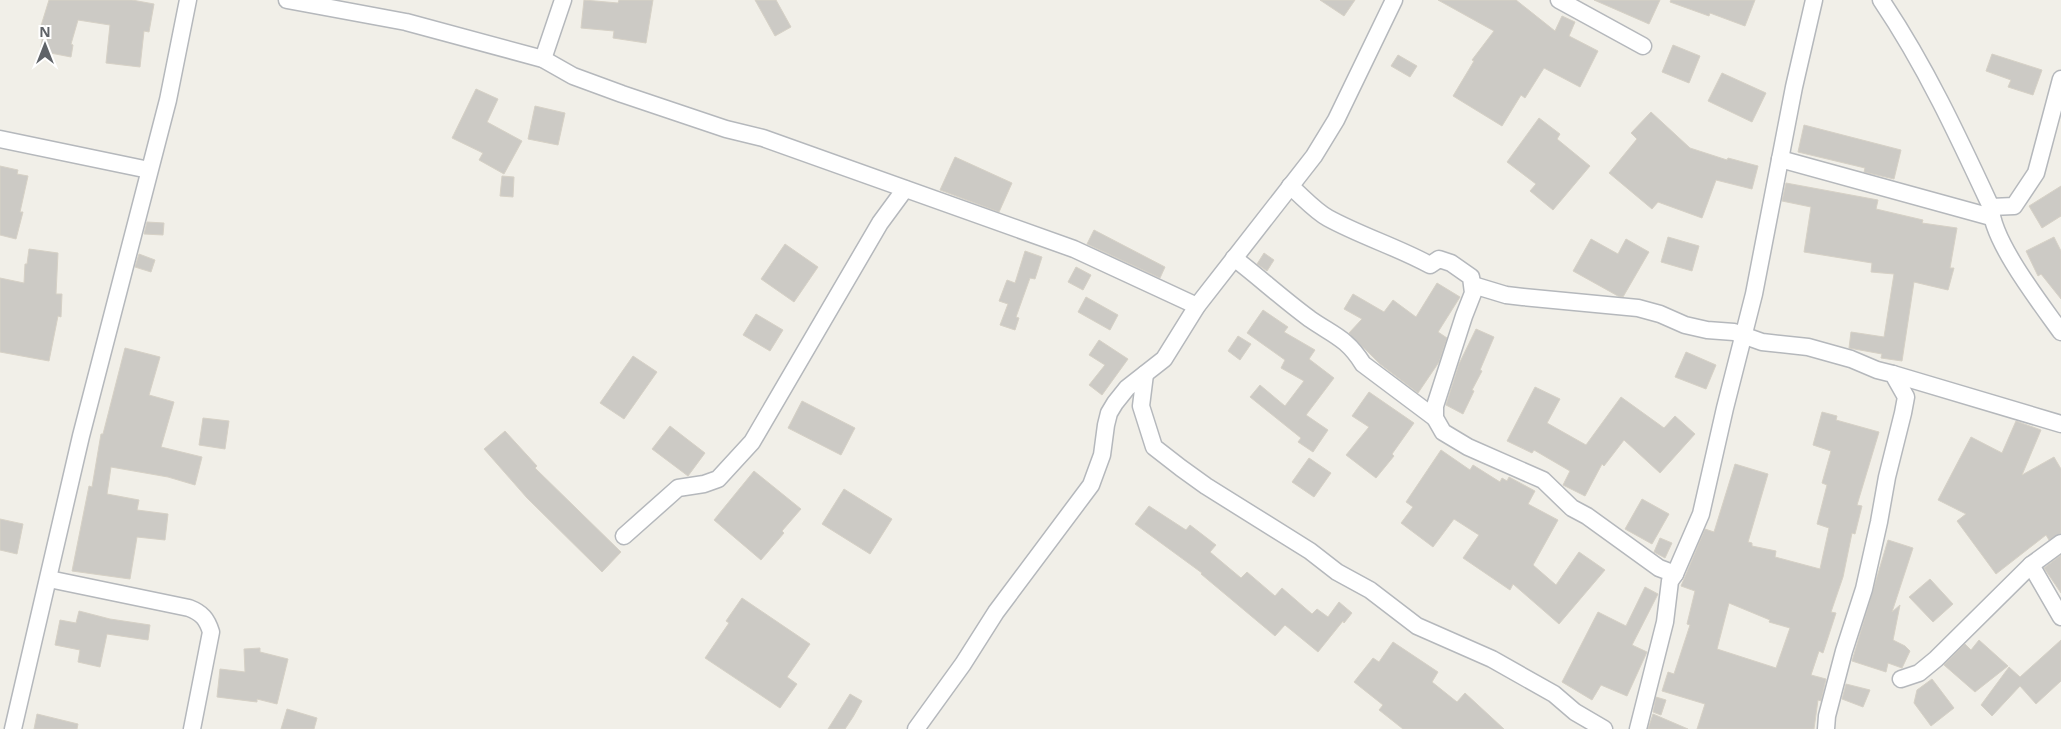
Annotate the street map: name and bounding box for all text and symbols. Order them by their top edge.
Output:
north arrow [20,20,70,70]
text: N [39,22,51,41]

